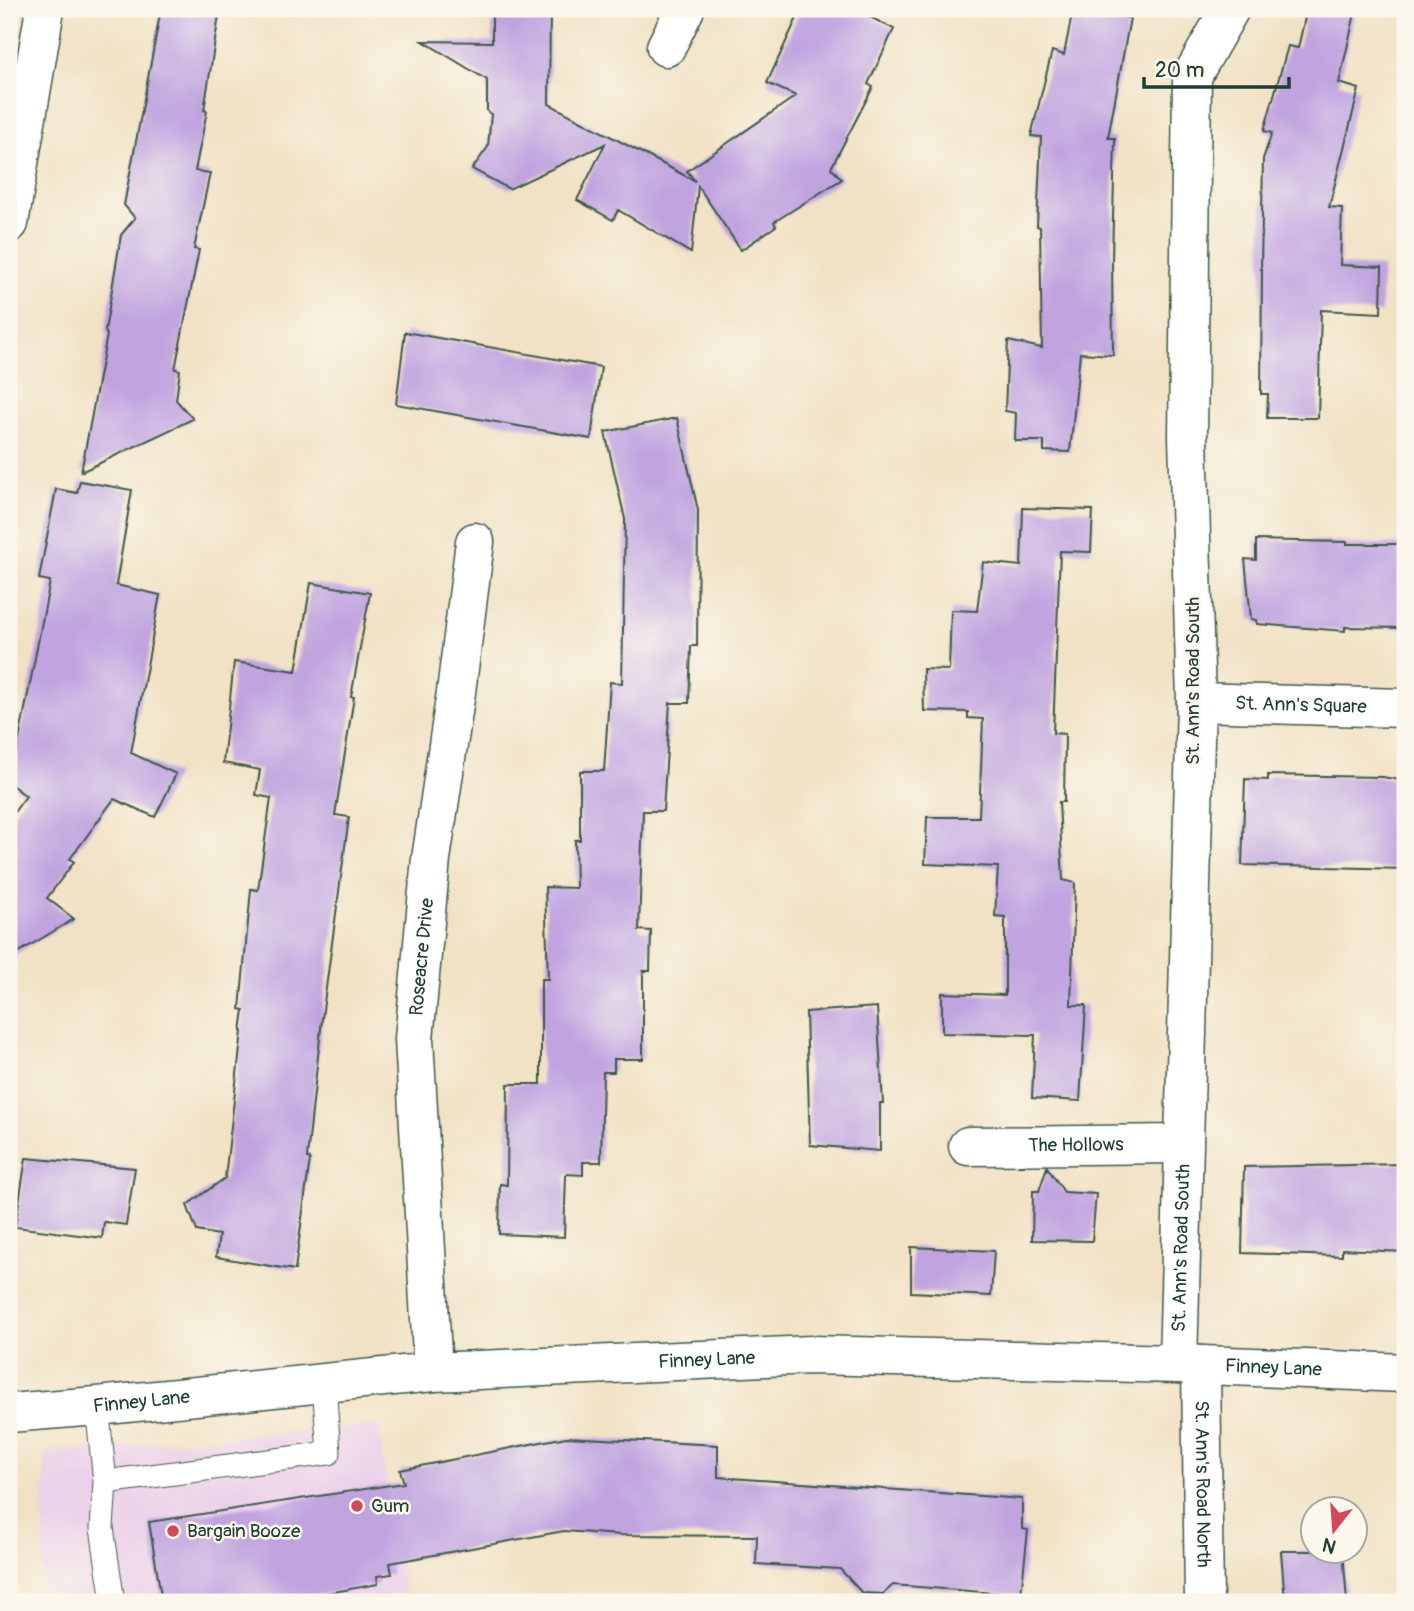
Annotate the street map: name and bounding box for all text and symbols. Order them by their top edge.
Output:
scale bar [1144,46,1290,90]
text: 20 m [1155,57,1204,84]
street label: St. Ann's Road South [1181,597,1205,765]
street label: St. Ann's Square [1235,691,1368,719]
street label: Roseacre Drive [404,896,439,1017]
street label: The Hollows [1028,1133,1124,1157]
street label: St. Ann's Road South [1167,1164,1195,1332]
street label: Finney Lane [658,1346,756,1374]
street label: Finney Lane [1225,1354,1323,1382]
street label: Finney Lane [92,1385,192,1418]
street label: St. Ann's Road North [1189,1400,1216,1568]
place label: Gum [371,1494,410,1518]
north arrow [1298,1496,1368,1566]
marker: Gum [349,1498,365,1514]
place label: Bargain Booze [187,1519,301,1543]
marker: Bargain Booze [165,1523,181,1539]
text: N [1320,1532,1339,1559]

